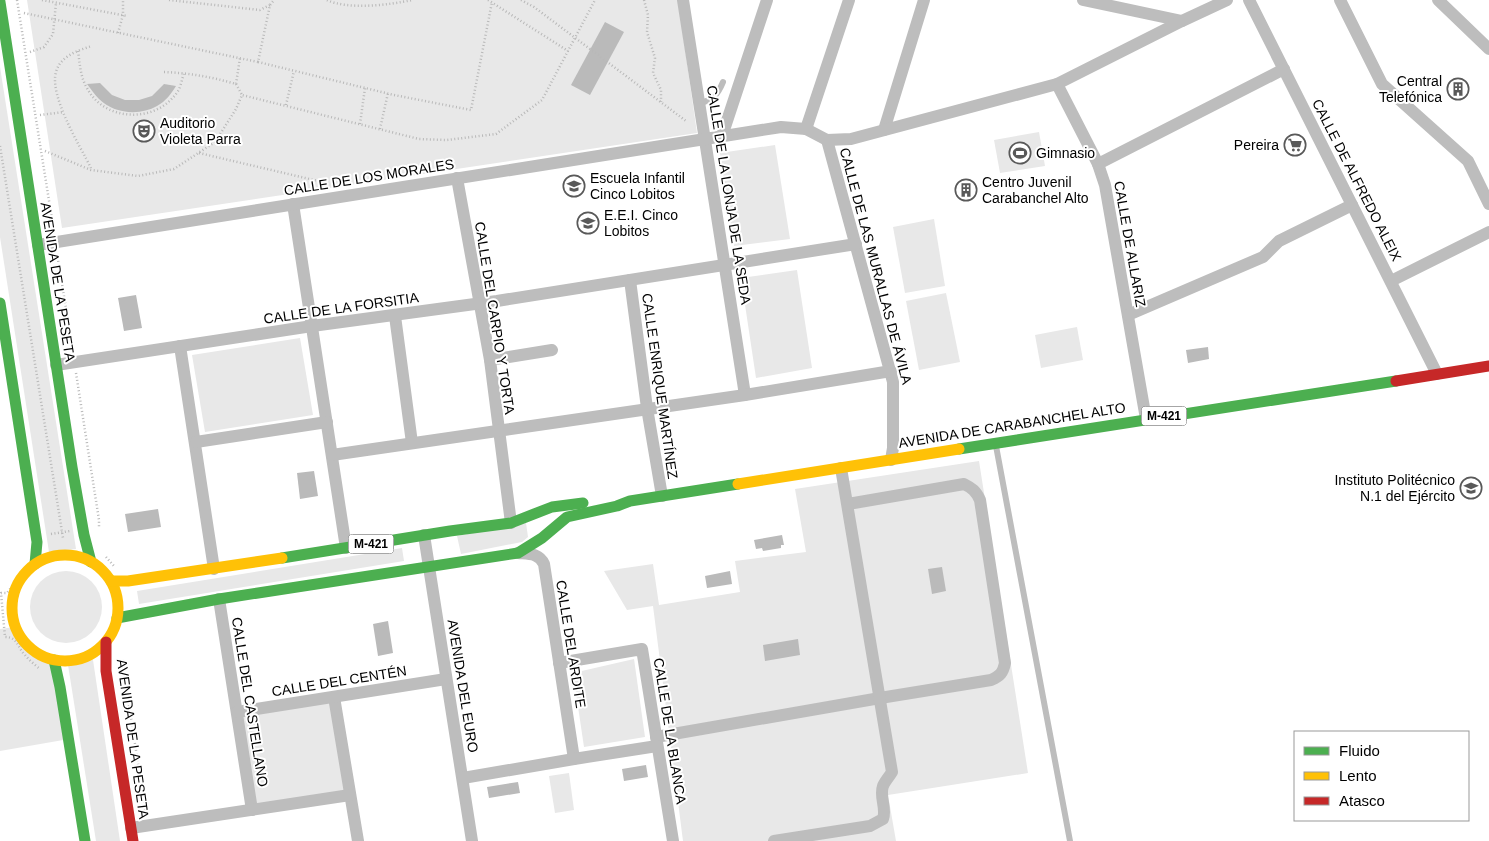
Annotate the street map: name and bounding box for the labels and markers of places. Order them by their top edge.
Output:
place label: Central Telefónica [1379,73,1442,105]
building icon: Central Telefónica [1446,77,1470,101]
place label: Auditorio Violeta Parra [160,115,241,147]
theatre icon: Auditorio Violeta Parra [132,119,156,143]
supermarket icon: Pereira [1283,133,1307,157]
place label: Pereira [1234,137,1279,153]
sports icon: Gimnasio [1008,141,1032,165]
place label: Gimnasio [1036,145,1095,161]
place label: Escuela Infantil Cinco Lobitos [590,170,685,202]
school or university icon: Escuela Infantil Cinco Lobitos [562,174,586,198]
place label: Centro Juvenil Carabanchel Alto [982,174,1089,206]
building icon: Centro Juvenil Carabanchel Alto [954,178,978,202]
place label: E.E.I. Cinco Lobitos [604,207,678,239]
school or university icon: E.E.I. Cinco Lobitos [576,211,600,235]
place label: Instituto Politécnico N.1 del Ejército [1334,472,1455,504]
school or university icon: Instituto Politécnico N.1 del Ejército [1459,476,1483,500]

